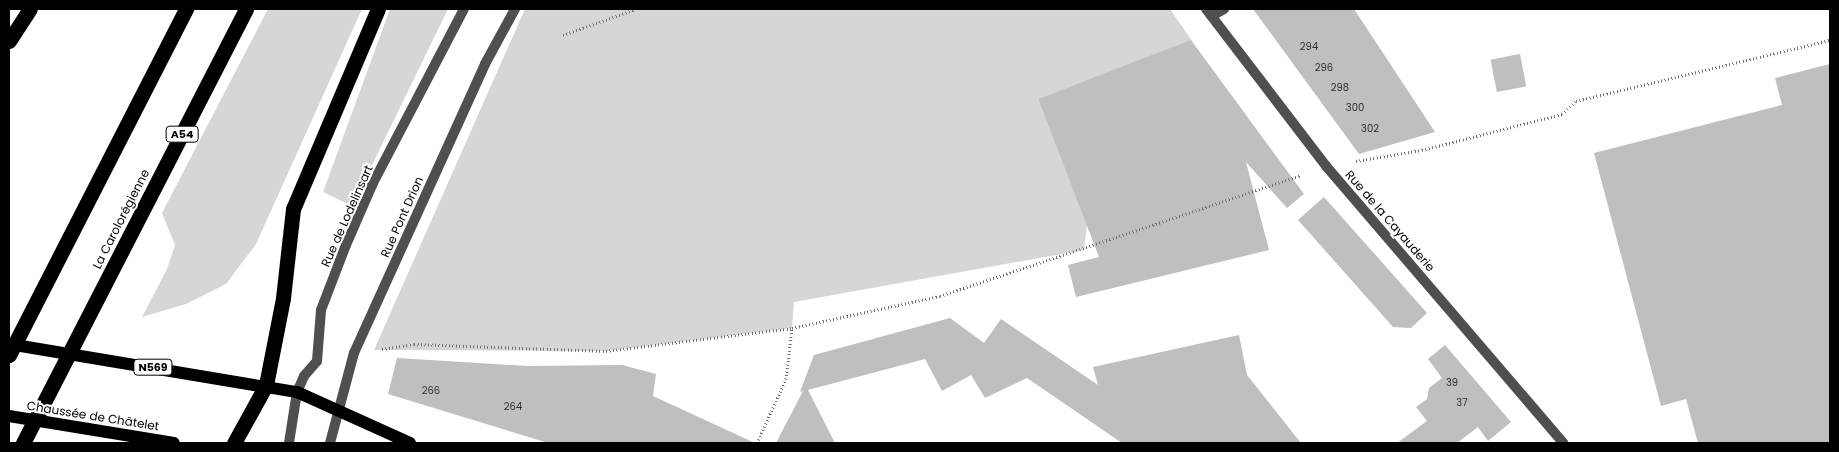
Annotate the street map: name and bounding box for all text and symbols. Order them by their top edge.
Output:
house number: 294 [1300,41,1318,53]
house number: 296 [1315,62,1333,74]
house number: 298 [1331,82,1349,94]
house number: 300 [1346,102,1364,114]
house number: 302 [1361,123,1379,135]
road number: A54 [164,126,200,142]
street label: Rue de Lodelinsart [318,163,376,269]
street label: La Carolorégienne [90,167,152,271]
street label: Rue de la Cayauderie [1342,168,1438,274]
street label: Rue Pont Drion [378,174,426,260]
road number: N569 [133,358,173,376]
house number: 39 [1446,377,1458,389]
house number: 266 [422,385,440,397]
house number: 37 [1456,397,1468,409]
street label: Chaussée de Châtelet [26,398,160,434]
house number: 264 [504,401,522,413]

